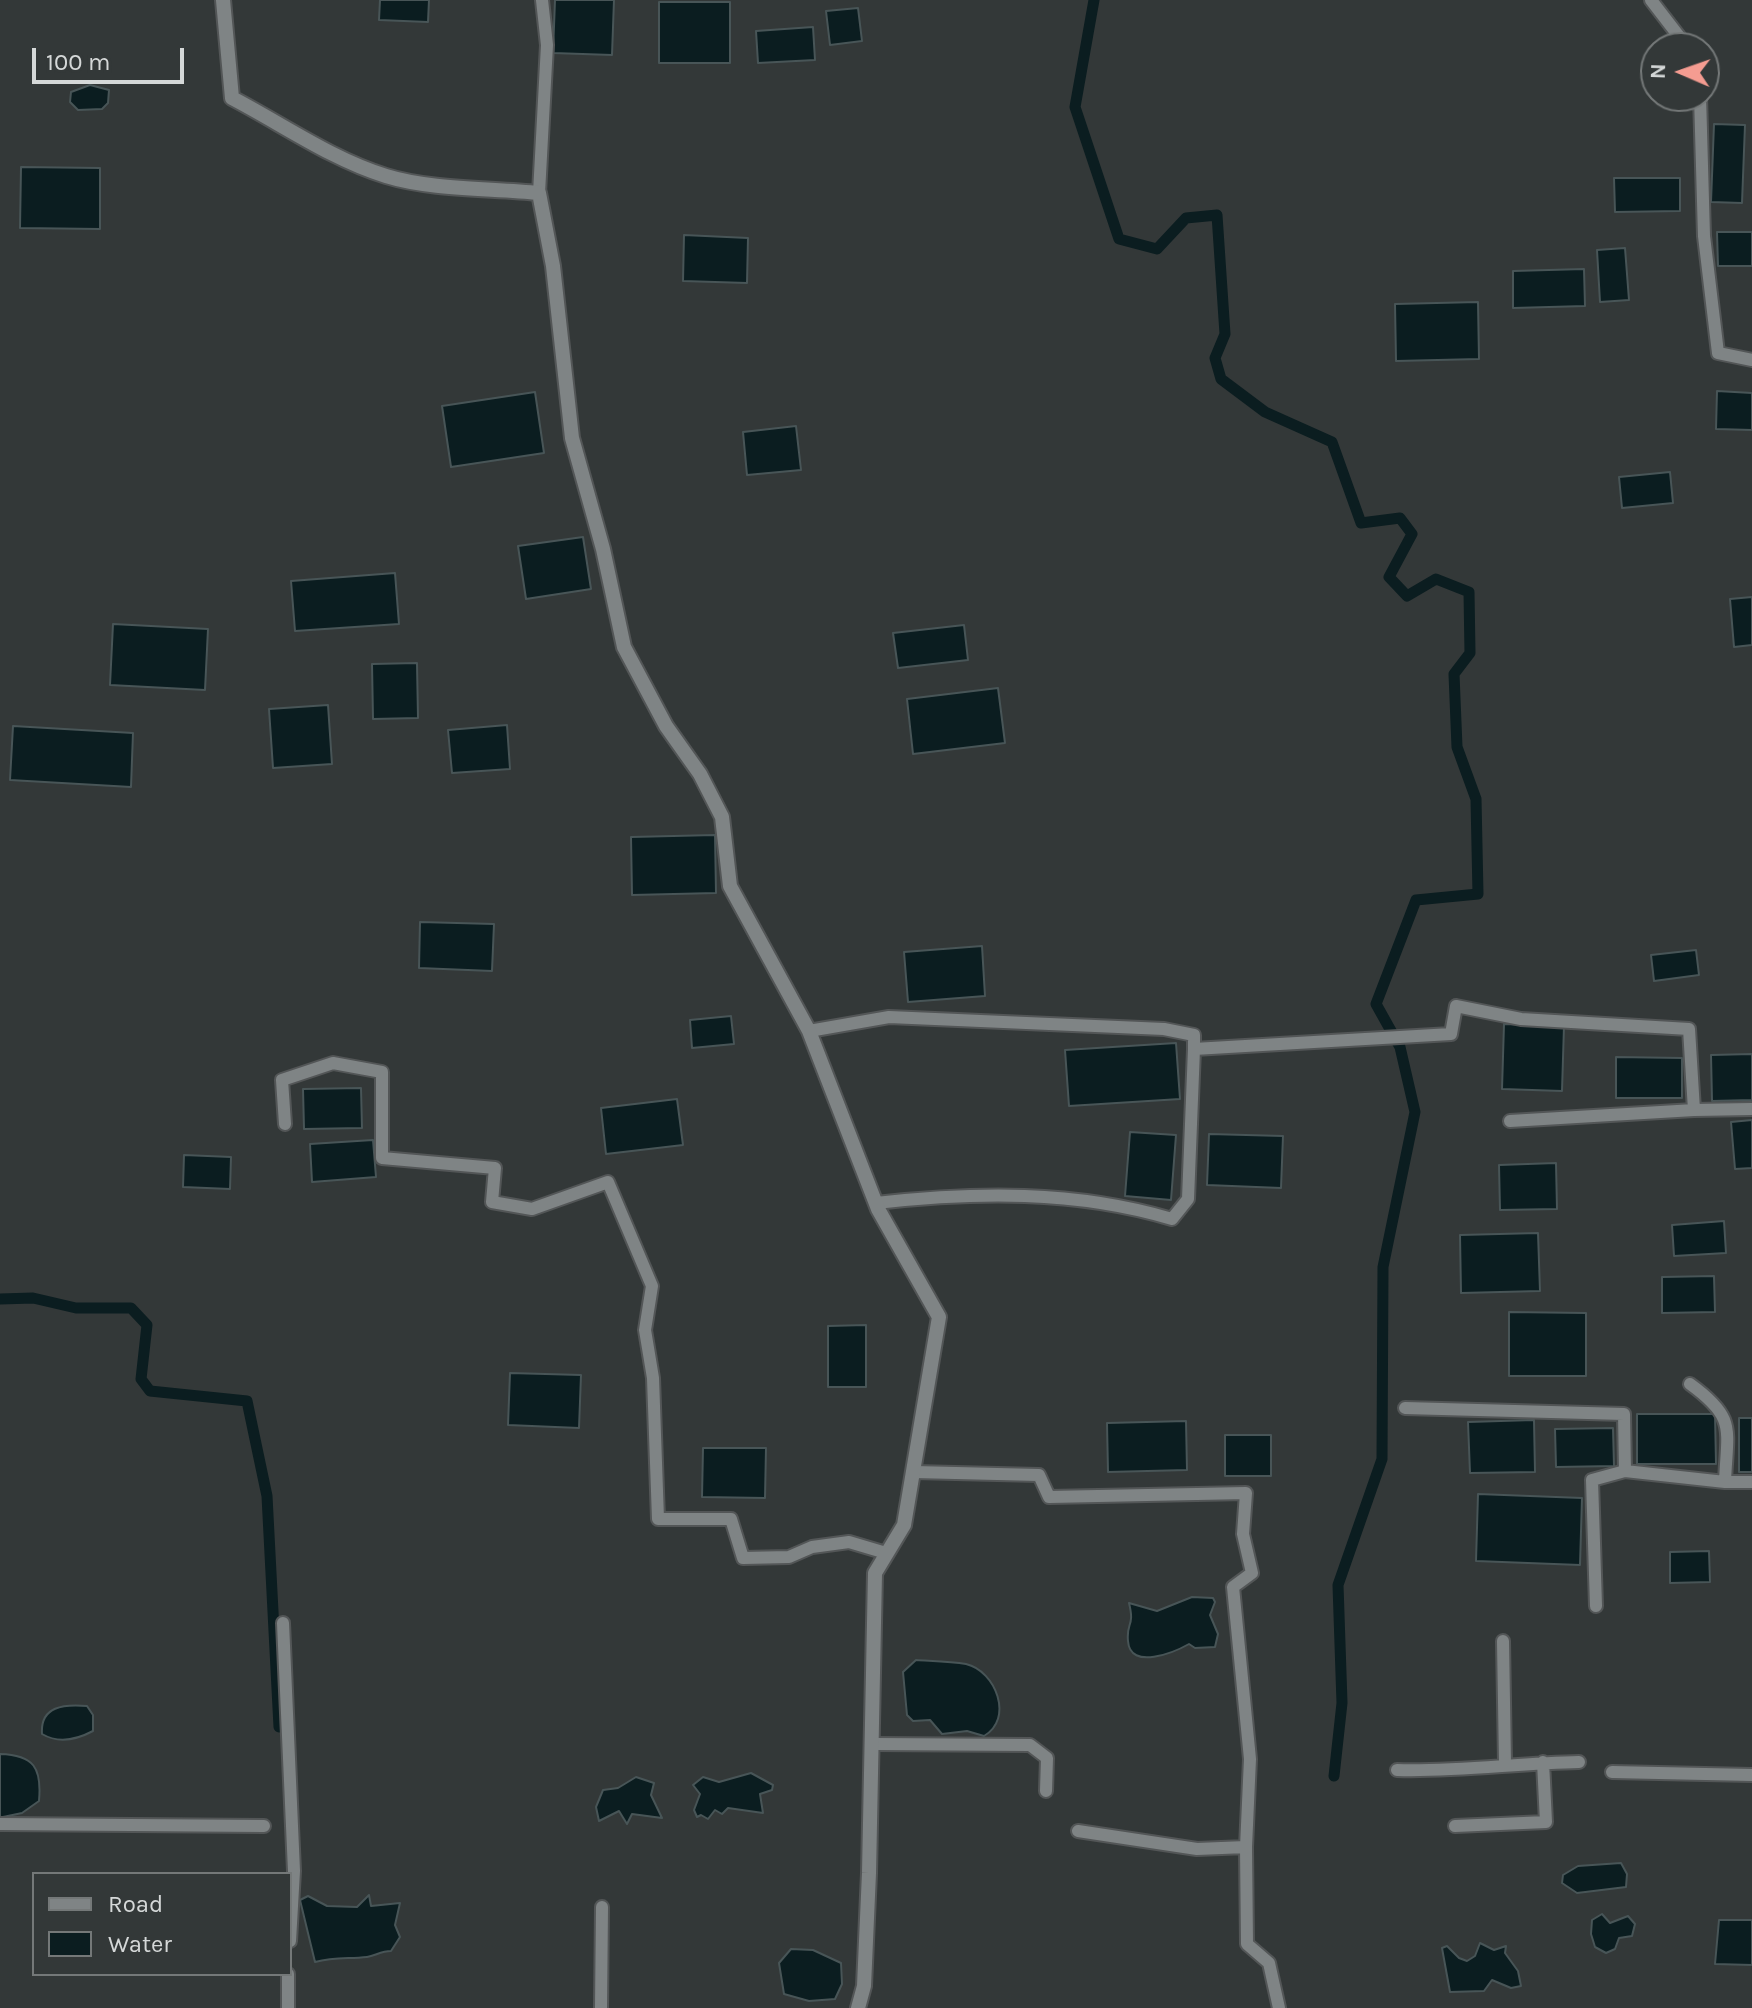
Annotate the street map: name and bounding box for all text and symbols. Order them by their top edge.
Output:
scale bar [36,32,188,82]
north arrow [1640,32,1720,112]
text: 100 m [46,48,111,76]
text: N [1645,63,1671,80]
legend [32,1872,292,1976]
text: Road [108,1890,163,1918]
text: Water [108,1930,172,1958]

